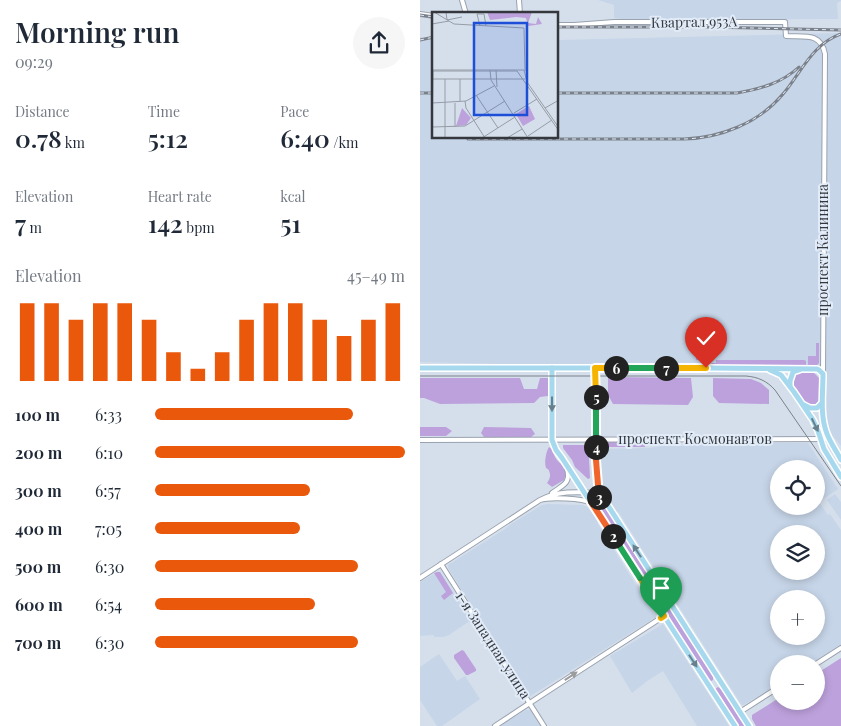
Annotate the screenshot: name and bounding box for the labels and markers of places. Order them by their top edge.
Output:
pin [685,317,727,368]
pin: 6 [604,356,628,380]
pin: 7 [654,356,678,380]
pin: 5 [584,384,608,410]
pin: 4 [584,434,608,460]
pin: 3 [586,484,612,510]
pin: 2 [600,524,626,548]
pin [640,567,682,618]

